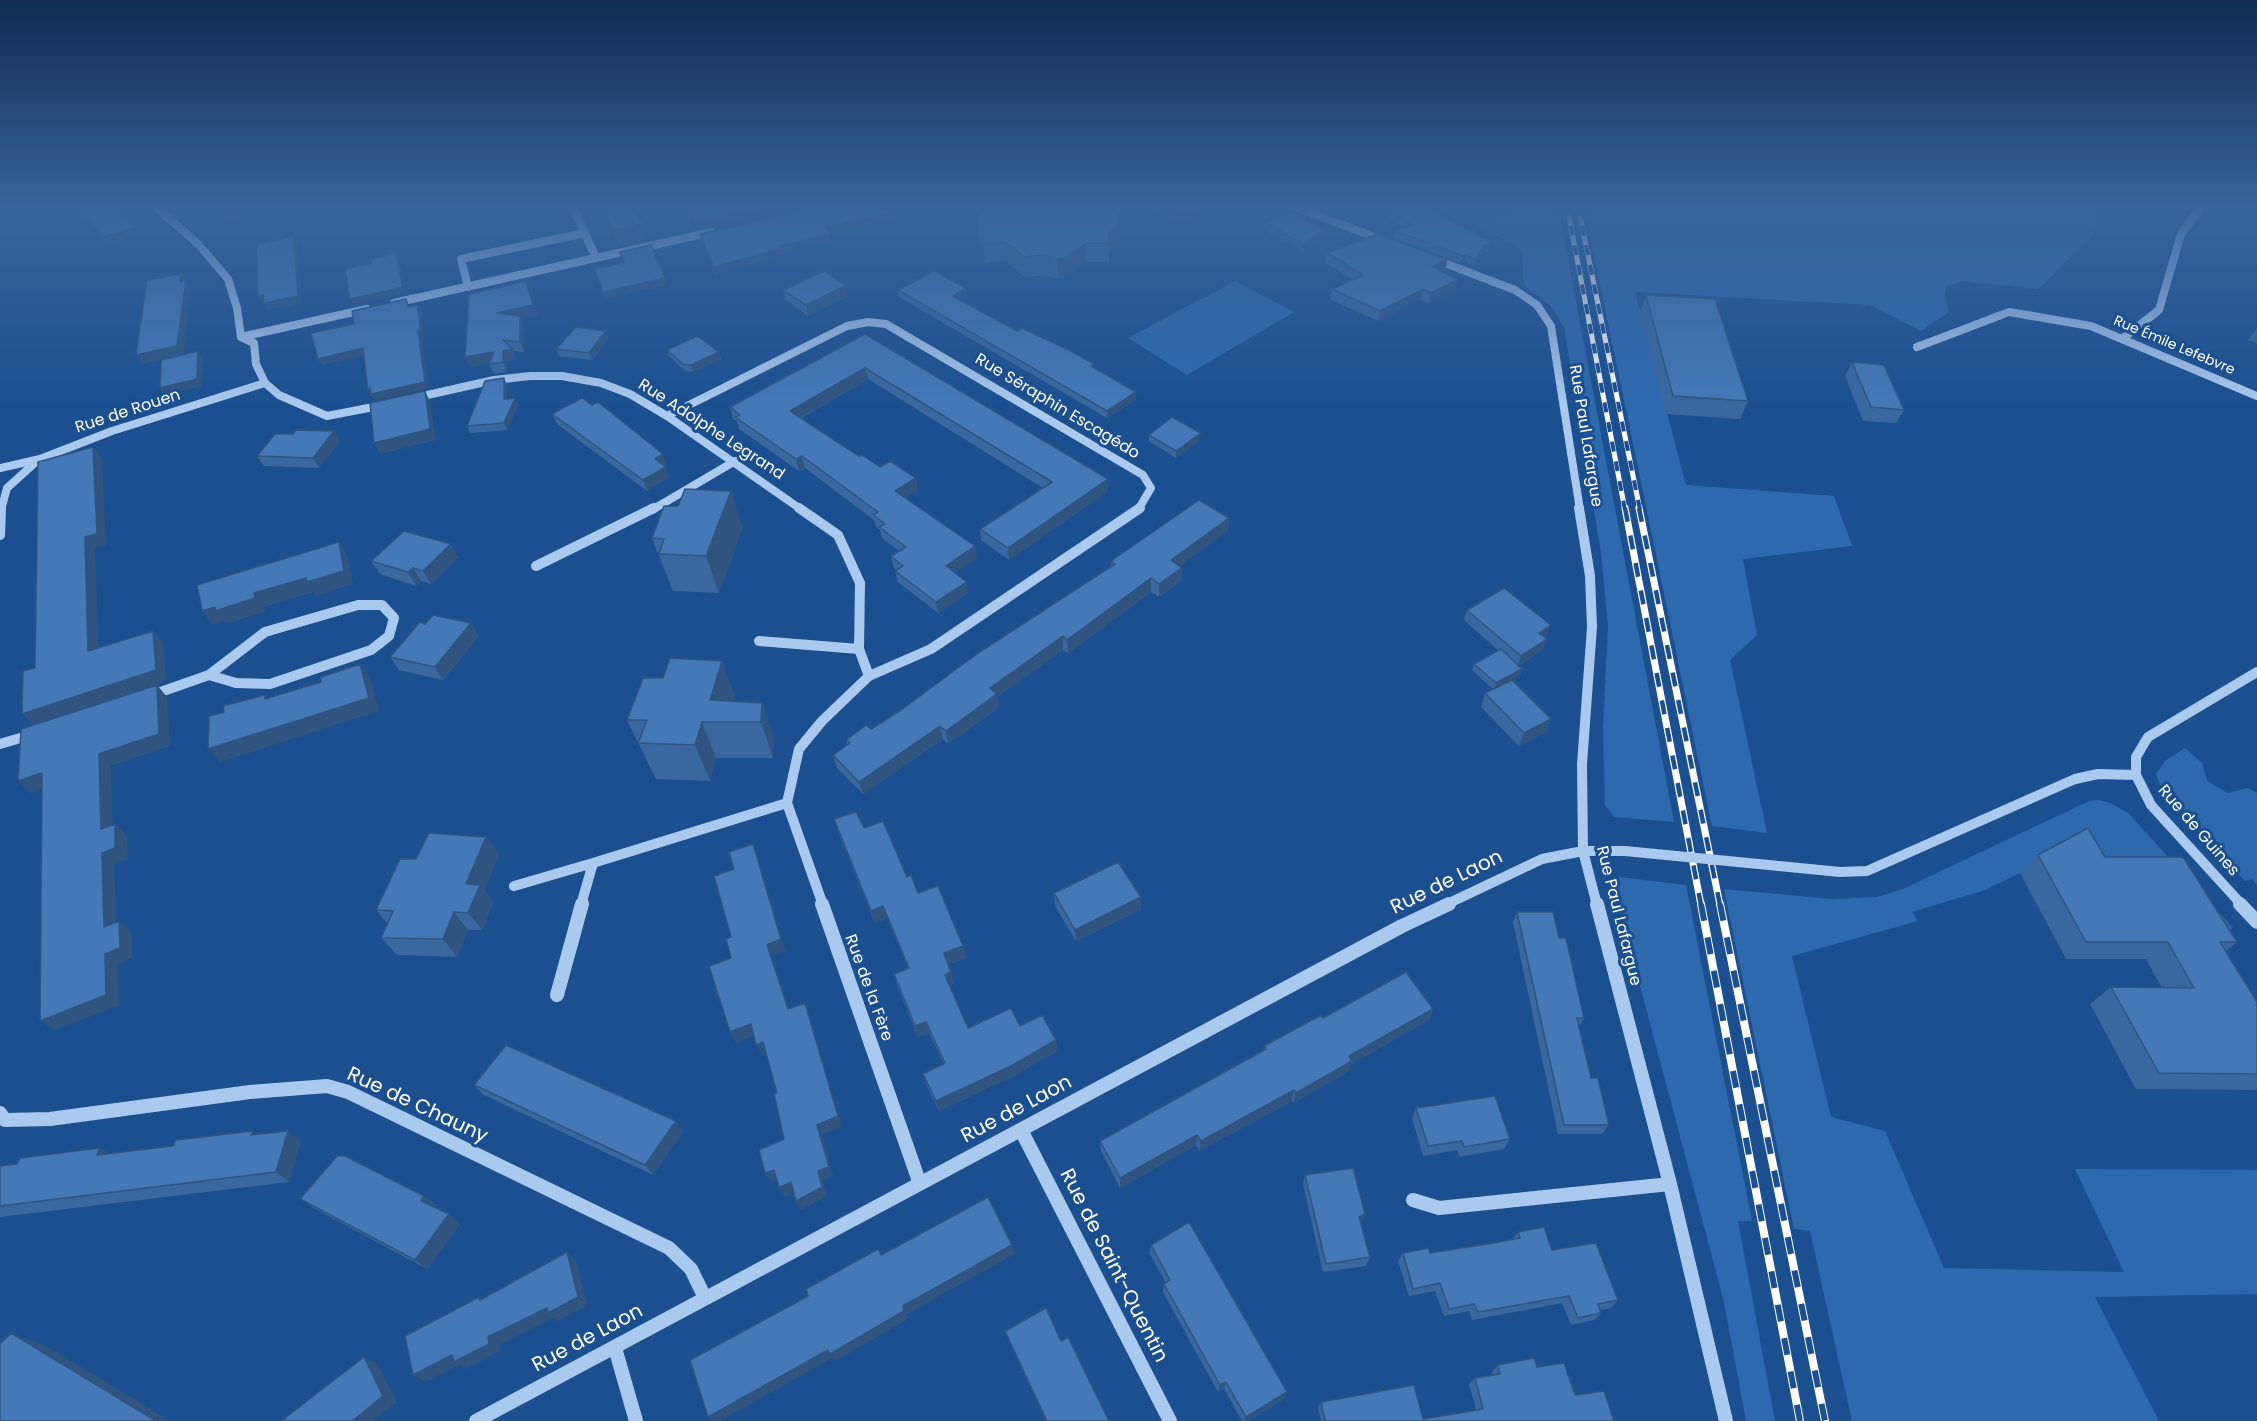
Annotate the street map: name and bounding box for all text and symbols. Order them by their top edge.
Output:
street label: Rue Émile Lefebvre [2111,313,2237,379]
street label: Rue Séraphin Escagédo [971,350,1143,464]
street label: Rue Paul Lafargue [1564,364,1606,508]
street label: Rue Adolphe Legrand [634,375,788,485]
street label: Rue de Rouen [73,386,183,438]
street label: Rue de Guines [2153,782,2243,880]
street label: Rue Paul Lafargue [1591,844,1645,988]
street label: Rue de Laon [1387,846,1507,920]
street label: Rue de la Fère [840,932,896,1044]
street label: Rue de Chauny [343,1063,491,1149]
street label: Rue de Laon [958,1071,1076,1149]
street label: Rue de Saint-Quentin [1054,1165,1172,1367]
street label: Rue de Laon [529,1300,647,1378]

